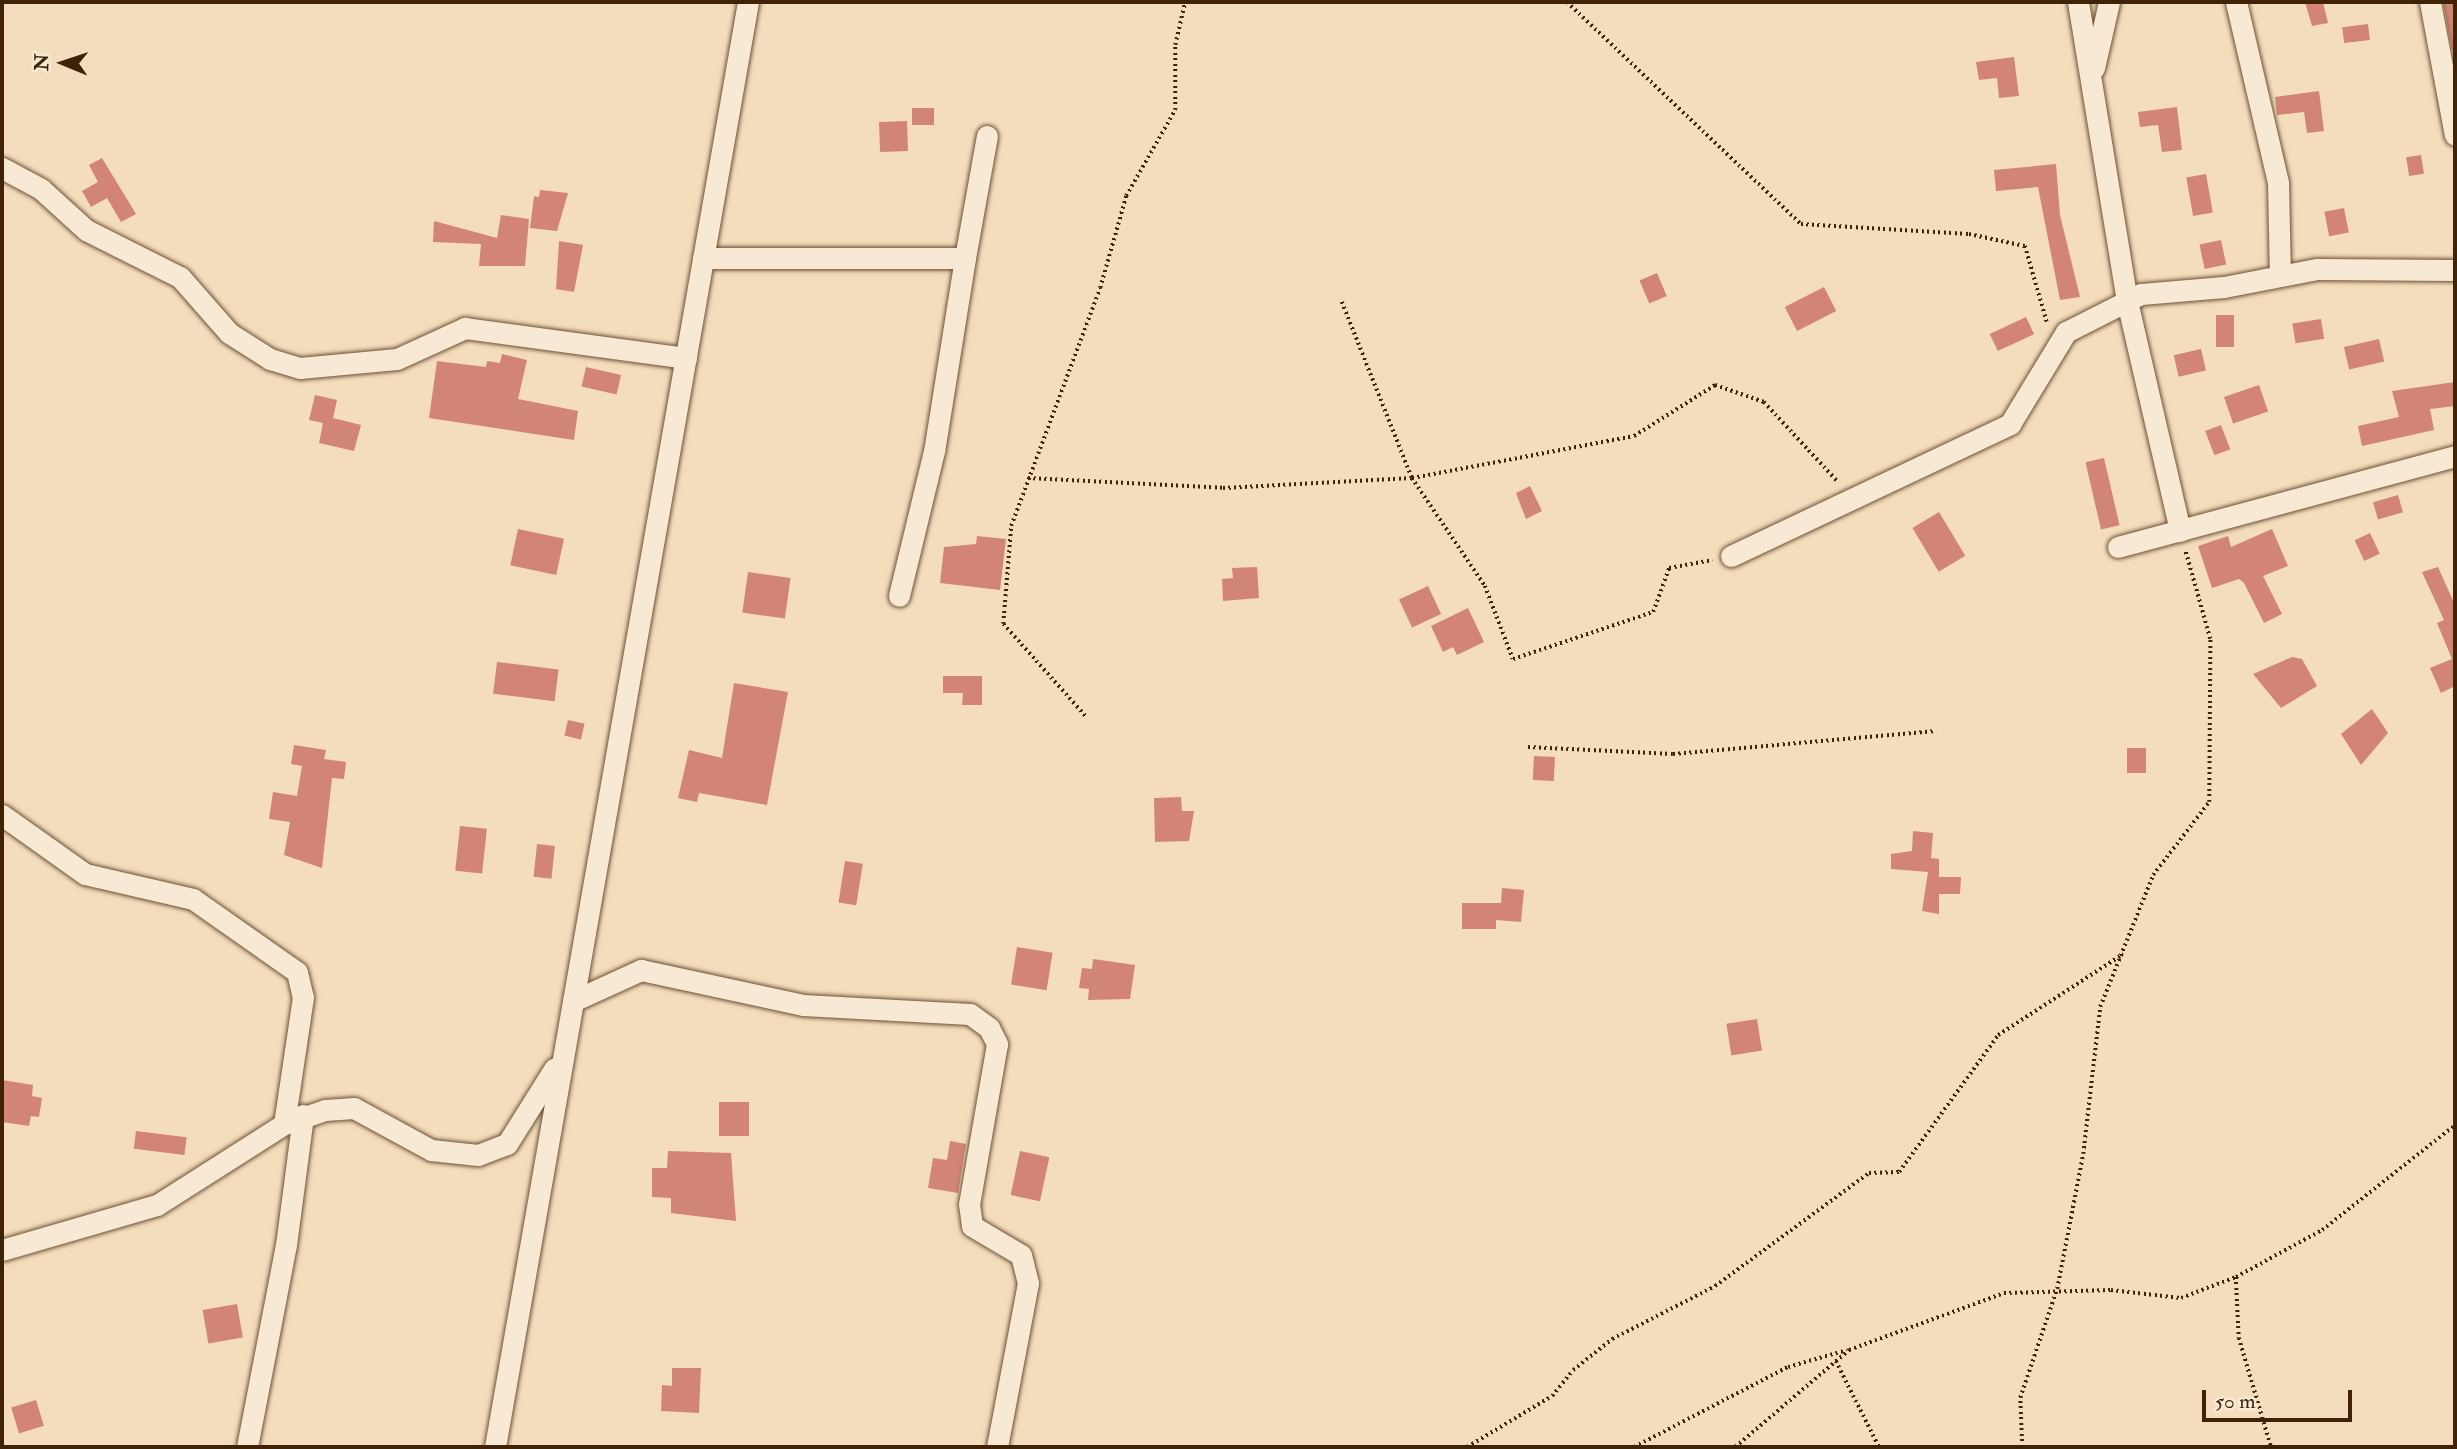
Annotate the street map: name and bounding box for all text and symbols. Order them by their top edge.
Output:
north arrow [28,28,98,98]
text: N [30,53,54,71]
scale bar [2205,1376,2356,1420]
text: 50 m [2215,1388,2256,1415]

